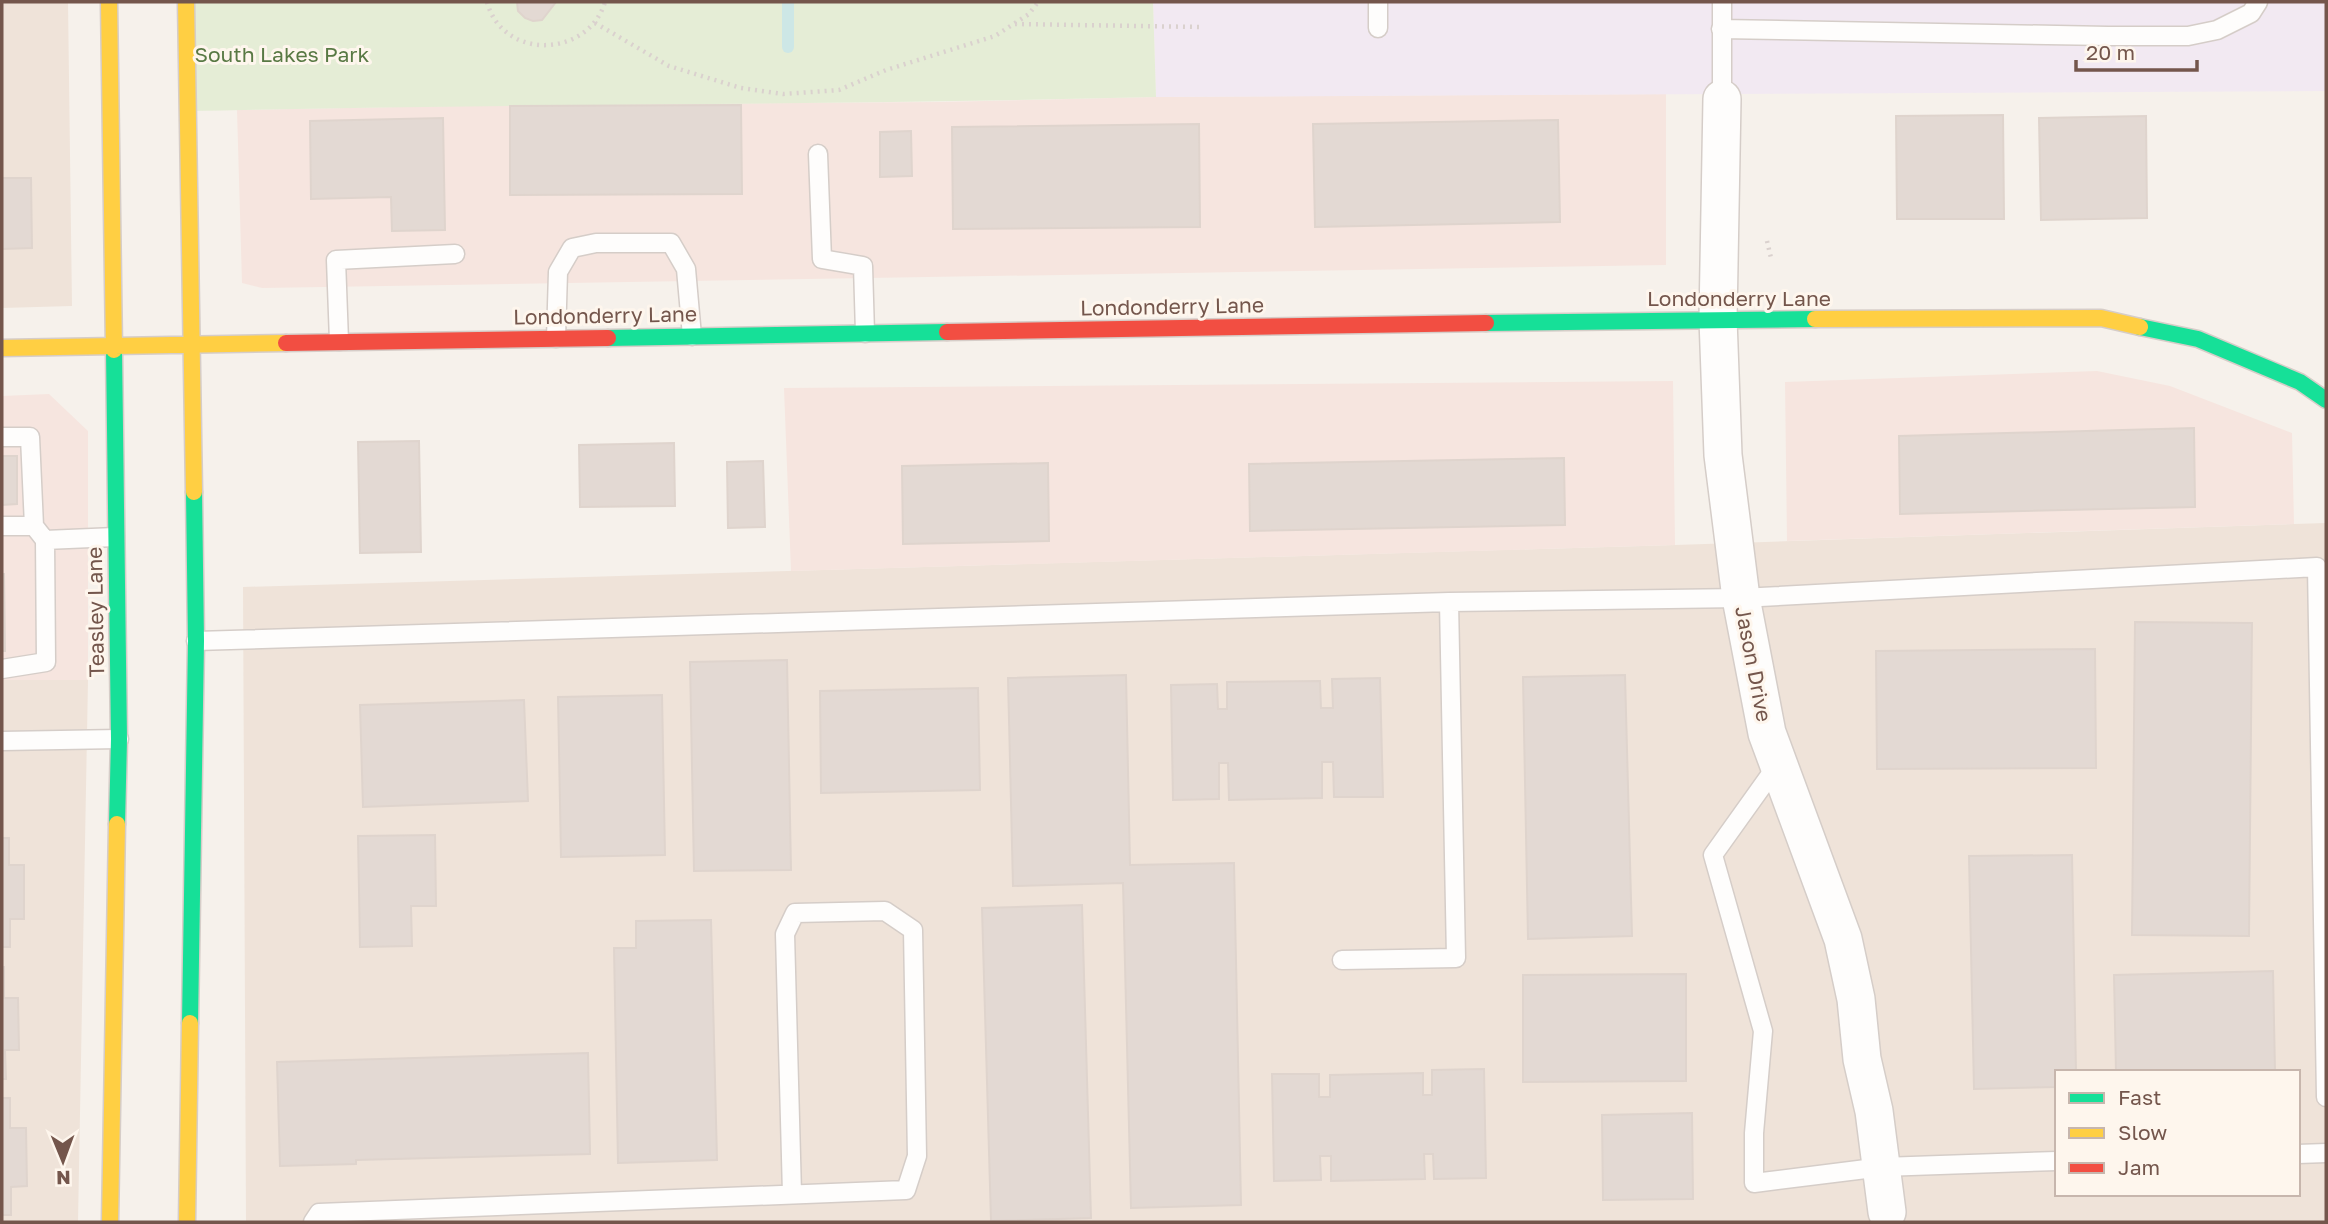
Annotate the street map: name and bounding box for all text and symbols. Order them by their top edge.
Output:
scale bar [2076,28,2197,72]
text: 20 m [2086,39,2135,65]
park label: South Lakes Park [195,41,370,67]
street label: Londonderry Lane [1647,285,1831,311]
street label: Londonderry Lane [1080,291,1264,321]
street label: Londonderry Lane [513,300,697,330]
street label: Teasley Lane [81,546,109,678]
street label: Jason Drive [1730,604,1778,724]
legend [2055,1070,2300,1196]
text: Fast [2118,1084,2161,1110]
text: Slow [2118,1119,2167,1145]
north arrow [28,1126,98,1196]
text: Jam [2118,1154,2160,1180]
text: N [56,1167,71,1190]

